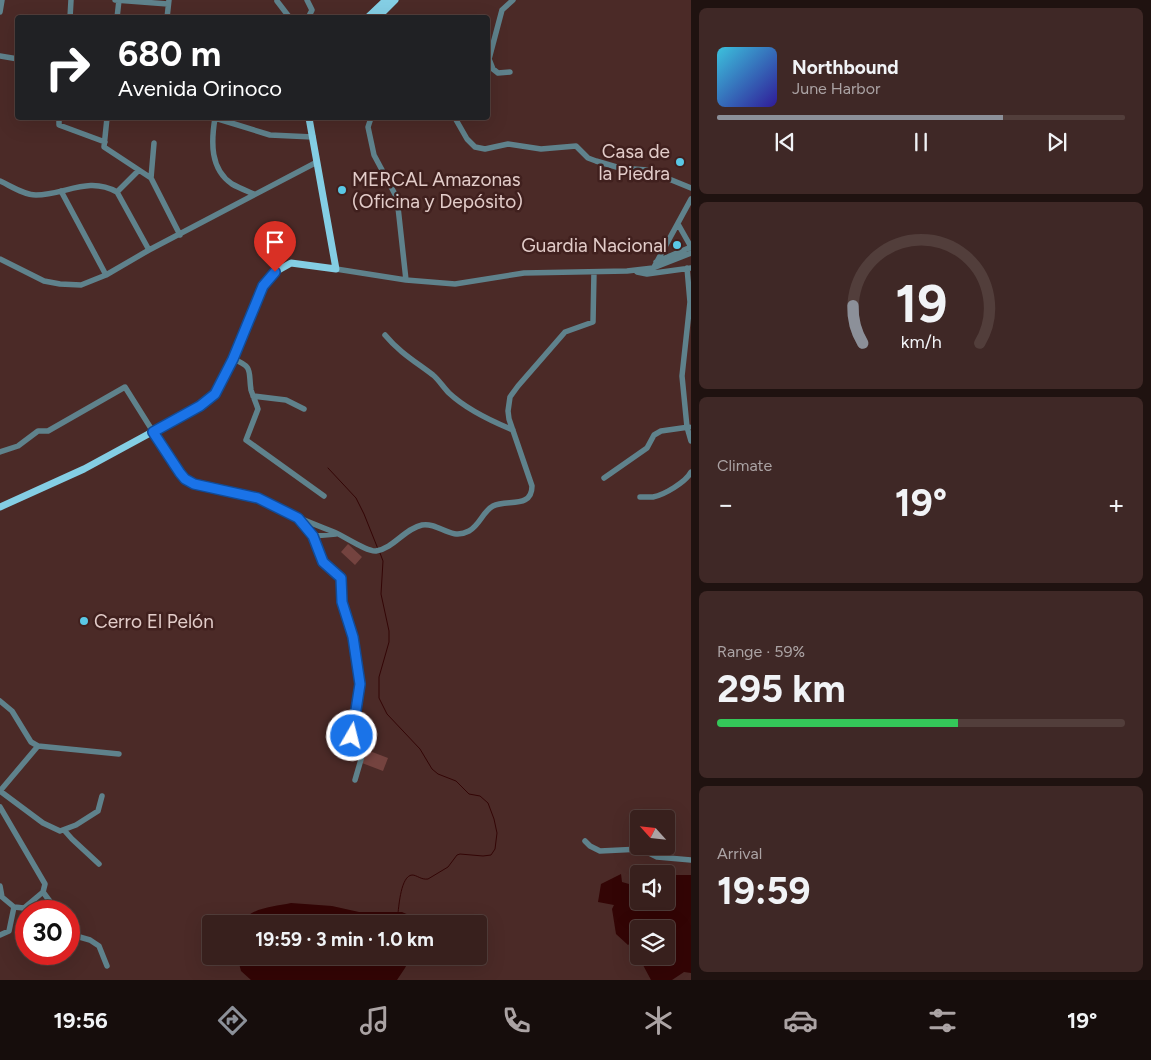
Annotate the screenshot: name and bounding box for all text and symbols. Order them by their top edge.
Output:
text: 680 m [118,33,221,75]
icon: right [35,35,100,100]
text: Northbound [792,56,899,79]
text: Avenida Orinoco [118,75,282,102]
text: June Harbor [792,79,880,98]
icon: previous [771,128,799,156]
icon: pause [907,128,935,156]
icon: next [1043,128,1071,156]
place label: Casa de la Piedra [598,140,670,185]
marker: Casa de la Piedra [674,156,686,168]
place label: MERCAL Amazonas (Oficina y Depósito) [352,168,523,213]
marker: MERCAL Amazonas (Oficina y Depósito) [336,184,348,196]
pin [254,221,296,272]
icon: arrive [261,228,289,256]
place label: Guardia Nacional [521,234,667,257]
marker: Guardia Nacional [671,239,683,251]
text: 19 [895,273,947,335]
text: km/h [901,331,941,352]
text: Climate [717,456,772,475]
text: 19° [895,480,947,526]
text: − [717,487,734,521]
text: + [1108,487,1125,521]
place label: Cerro El Pelón [94,610,214,633]
marker: Cerro El Pelón [78,615,90,627]
text: Range · 59% [717,642,805,661]
text: 295 km [717,666,846,712]
position arrow [325,709,377,761]
north arrow [630,810,675,855]
map controls [630,810,675,965]
text: Arrival [717,844,762,863]
button: sound [630,865,675,910]
text: 19:59 [717,868,811,914]
speed limit sign: 30 [15,900,80,965]
button: layers [630,920,675,965]
text: 19:59 · 3 min · 1.0 km [255,928,434,951]
icon: directions [215,1003,250,1038]
icon: music [357,1003,392,1038]
icon: phone [499,1003,534,1038]
icon: climate [641,1003,676,1038]
icon: car [783,1003,818,1038]
icon: filters [925,1003,960,1038]
text: 19:56 [54,1007,108,1034]
text: 19° [1067,1007,1097,1034]

